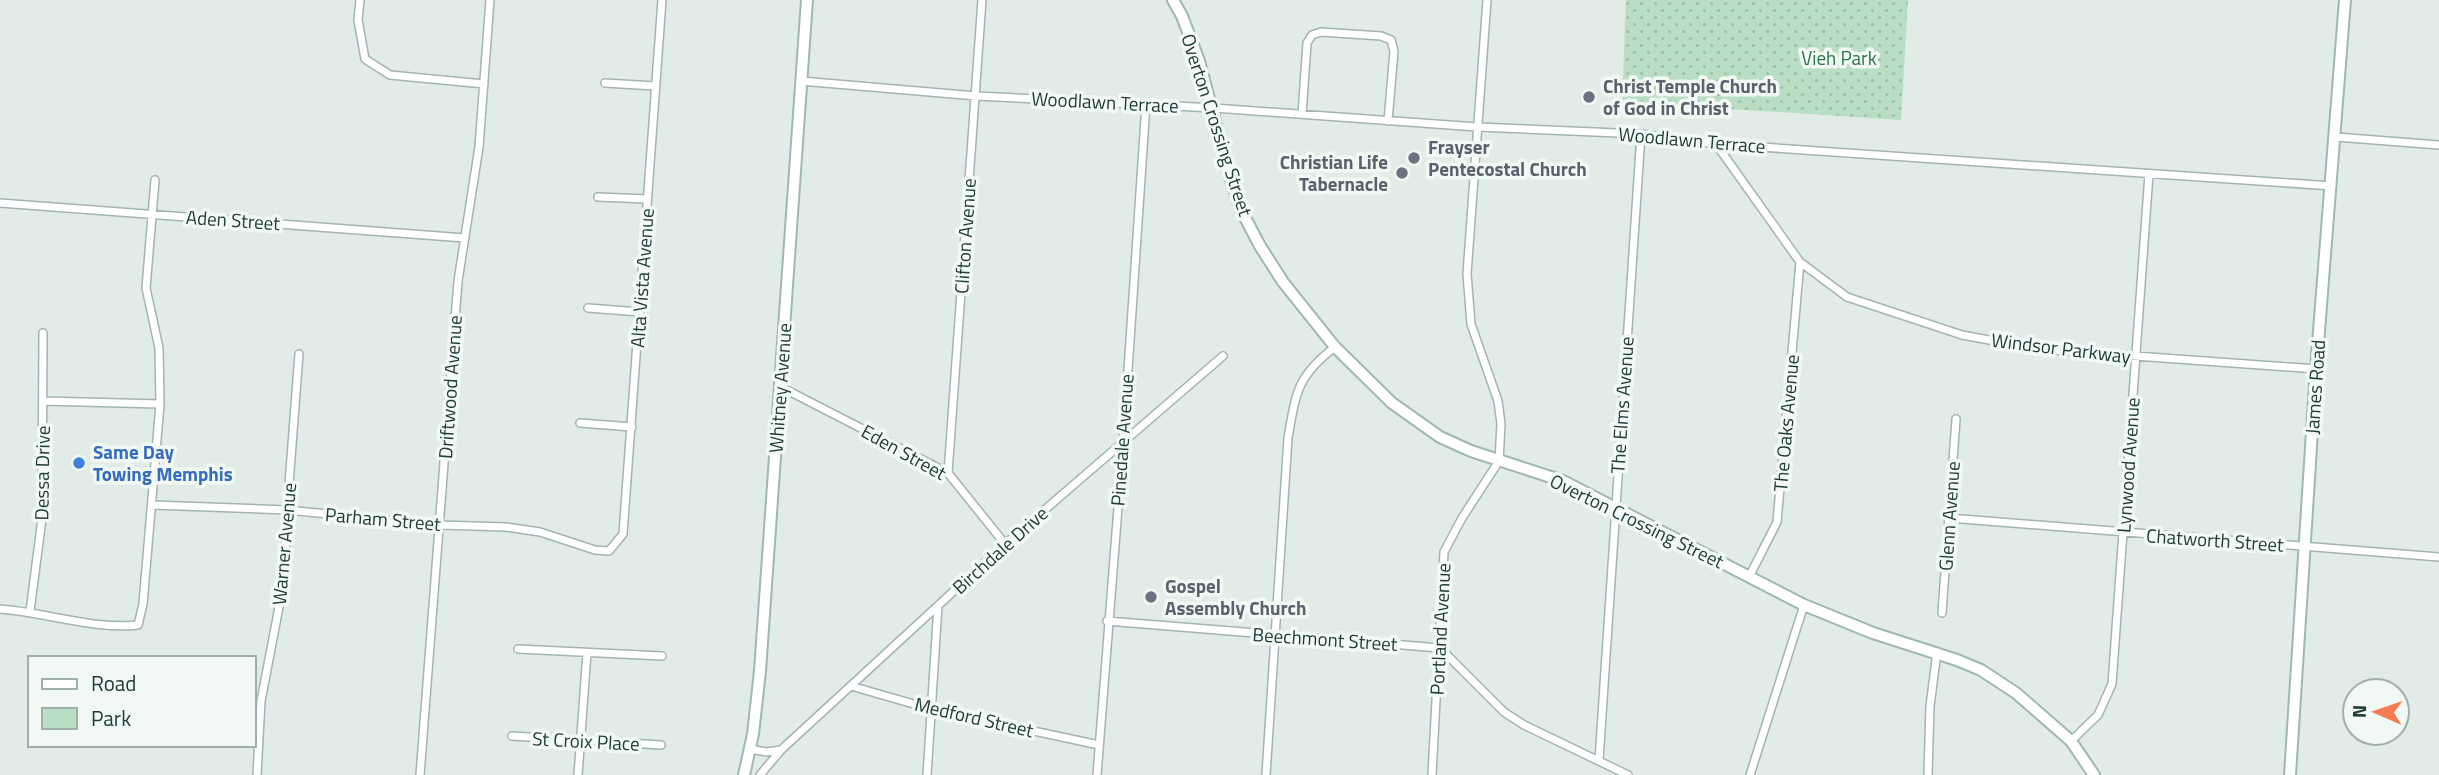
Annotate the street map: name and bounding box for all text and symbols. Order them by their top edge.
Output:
street label: Overton Crossing Street [1174,30,1261,220]
park label: Vieh Park [1801,43,1877,72]
place label: Christ Temple Church of God in Christ [1603,71,1777,122]
street label: Woodlawn Terrace [1031,83,1180,120]
marker: Christ Temple Church of God in Christ [1581,89,1597,105]
street label: Woodlawn Terrace [1617,119,1767,160]
place label: Frayser Pentecostal Church [1428,132,1587,183]
place label: Christian Life Tabernacle [1280,147,1388,198]
marker: Frayser Pentecostal Church [1406,150,1422,166]
marker: Christian Life Tabernacle [1394,165,1410,181]
street label: Clifton Avenue [946,177,983,295]
street label: Aden Street [185,202,281,237]
street label: Alta Vista Avenue [622,207,661,349]
street label: Driftwood Avenue [430,314,469,460]
street label: Whitney Avenue [760,322,799,454]
street label: Windsor Parkway [1990,325,2132,370]
street label: The Elms Avenue [1602,336,1641,474]
street label: James Road [2297,339,2332,435]
street label: The Oaks Avenue [1765,353,1806,493]
street label: Pinedale Avenue [1102,373,1141,507]
street label: Lynwood Avenue [2108,396,2147,534]
street label: Eden Street [856,416,952,487]
street label: Dessa Drive [26,425,57,521]
place label: Same Day Towing Memphis [93,437,233,488]
marker: Same Day Towing Memphis [71,455,87,471]
street label: Glenn Avenue [1930,460,1967,572]
street label: Overton Crossing Street [1545,466,1729,575]
street label: Warner Avenue [264,482,303,606]
street label: Parham Street [324,499,442,538]
street label: Birchdale Drive [945,499,1054,601]
street label: Chatworth Street [2145,520,2285,559]
street label: Portland Avenue [1422,562,1457,696]
place label: Gospel Assembly Church [1165,571,1307,622]
marker: Gospel Assembly Church [1143,589,1159,605]
street label: Beechmont Street [1252,619,1399,658]
legend [28,656,256,747]
text: Road [91,667,136,699]
north arrow [2341,677,2411,747]
street label: Medford Street [912,689,1037,744]
text: Park [91,702,131,734]
text: N [2344,704,2373,718]
street label: St Croix Place [532,723,640,758]

